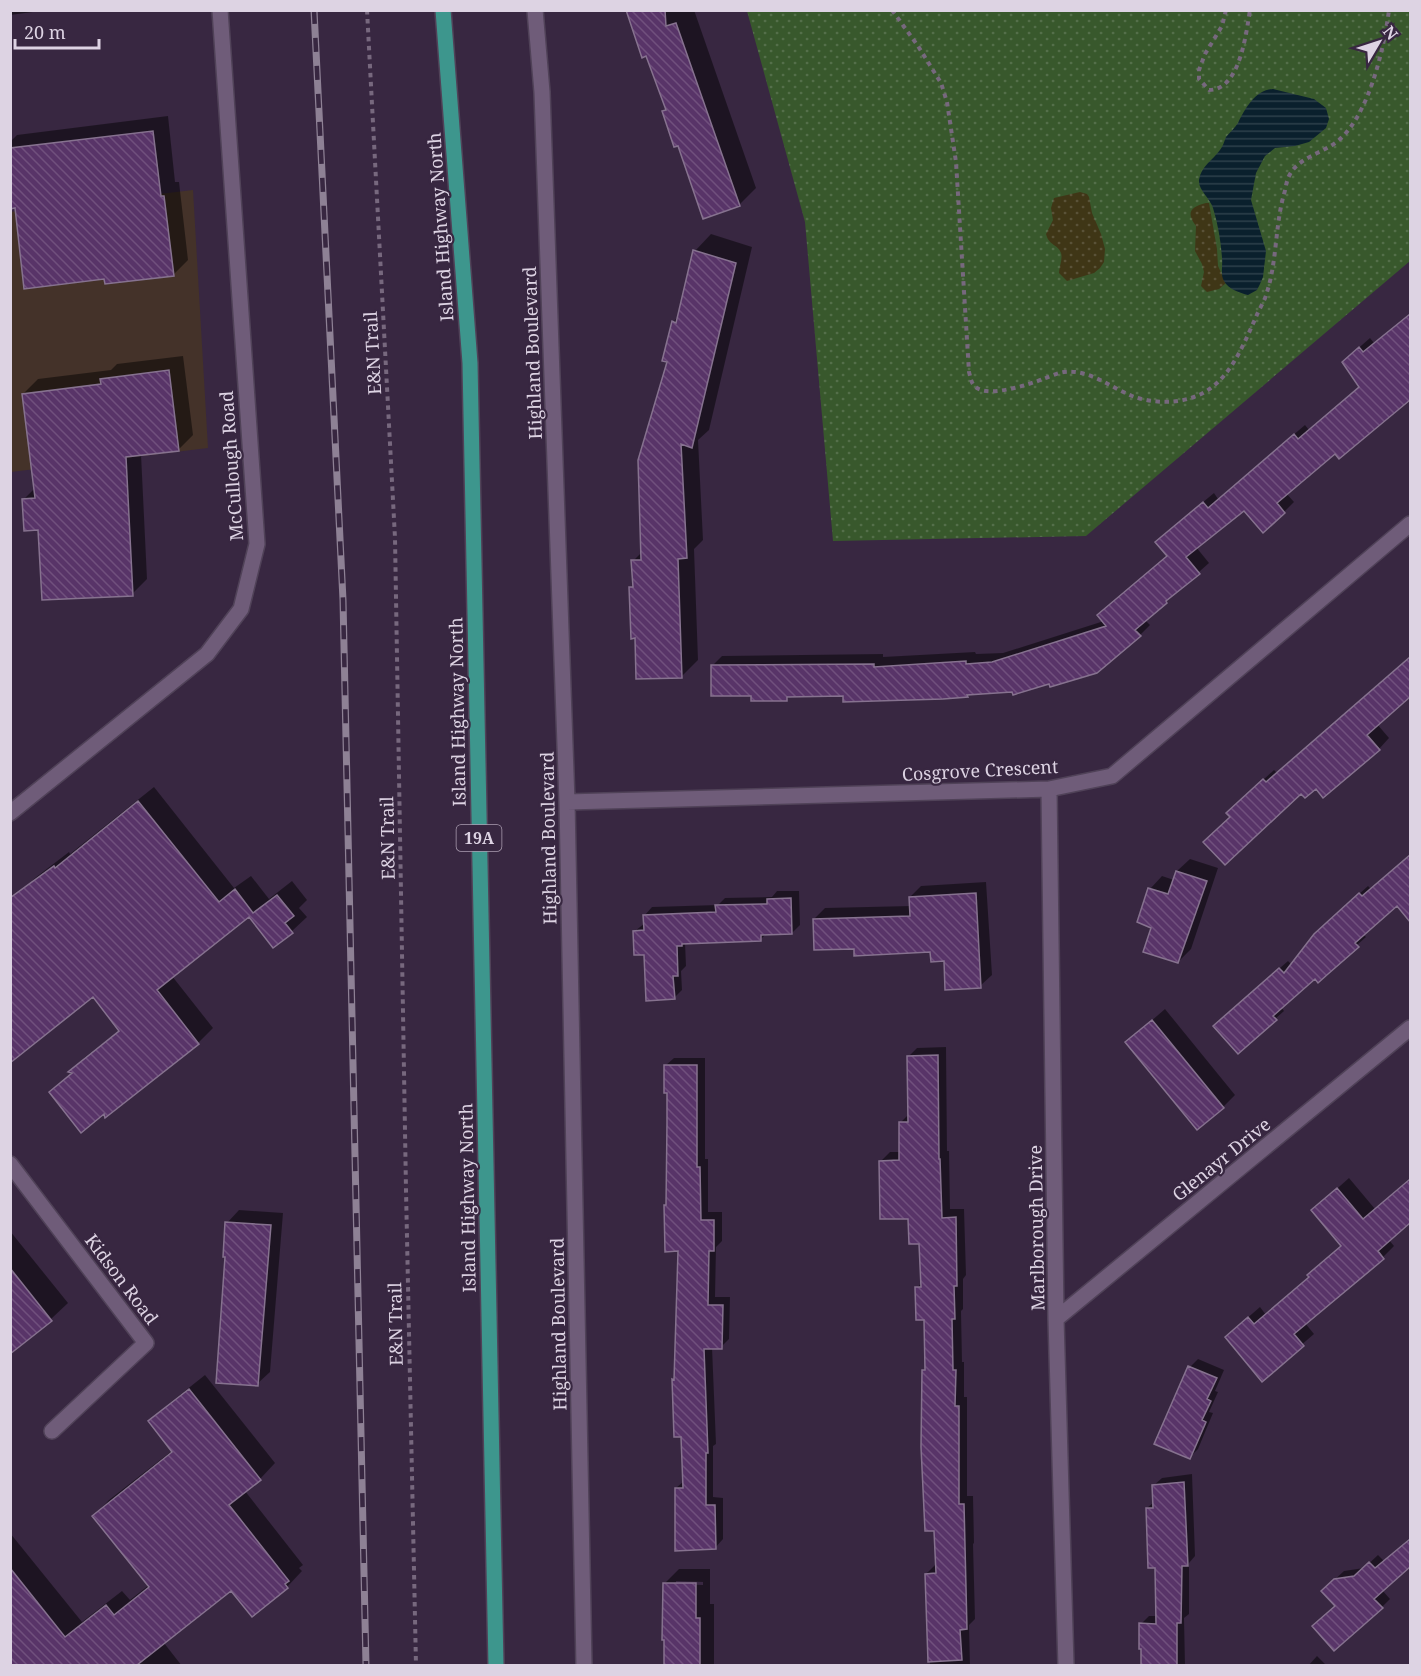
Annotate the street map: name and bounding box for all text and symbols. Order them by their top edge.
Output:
scale bar [15,12,99,50]
north arrow [1349,12,1409,72]
text: 20 m [24,20,66,44]
text: N [1378,21,1403,45]
street label: Island Highway North [421,132,459,322]
street label: Highland Boulevard [517,266,547,440]
street label: E&N Trail [358,310,386,395]
street label: McCullough Road [214,390,248,542]
street label: Island Highway North [443,617,471,807]
street label: Highland Boulevard [534,751,562,925]
street label: Cosgrove Crescent [901,754,1059,786]
street label: E&N Trail [374,796,400,880]
road number: 19A [456,825,502,851]
street label: Island Highway North [453,1103,481,1293]
street label: Glenayr Drive [1167,1112,1275,1206]
street label: Marlborough Drive [1023,1145,1049,1311]
street label: Kidson Road [80,1229,164,1329]
street label: Highland Boulevard [544,1237,572,1411]
street label: E&N Trail [382,1282,408,1366]

